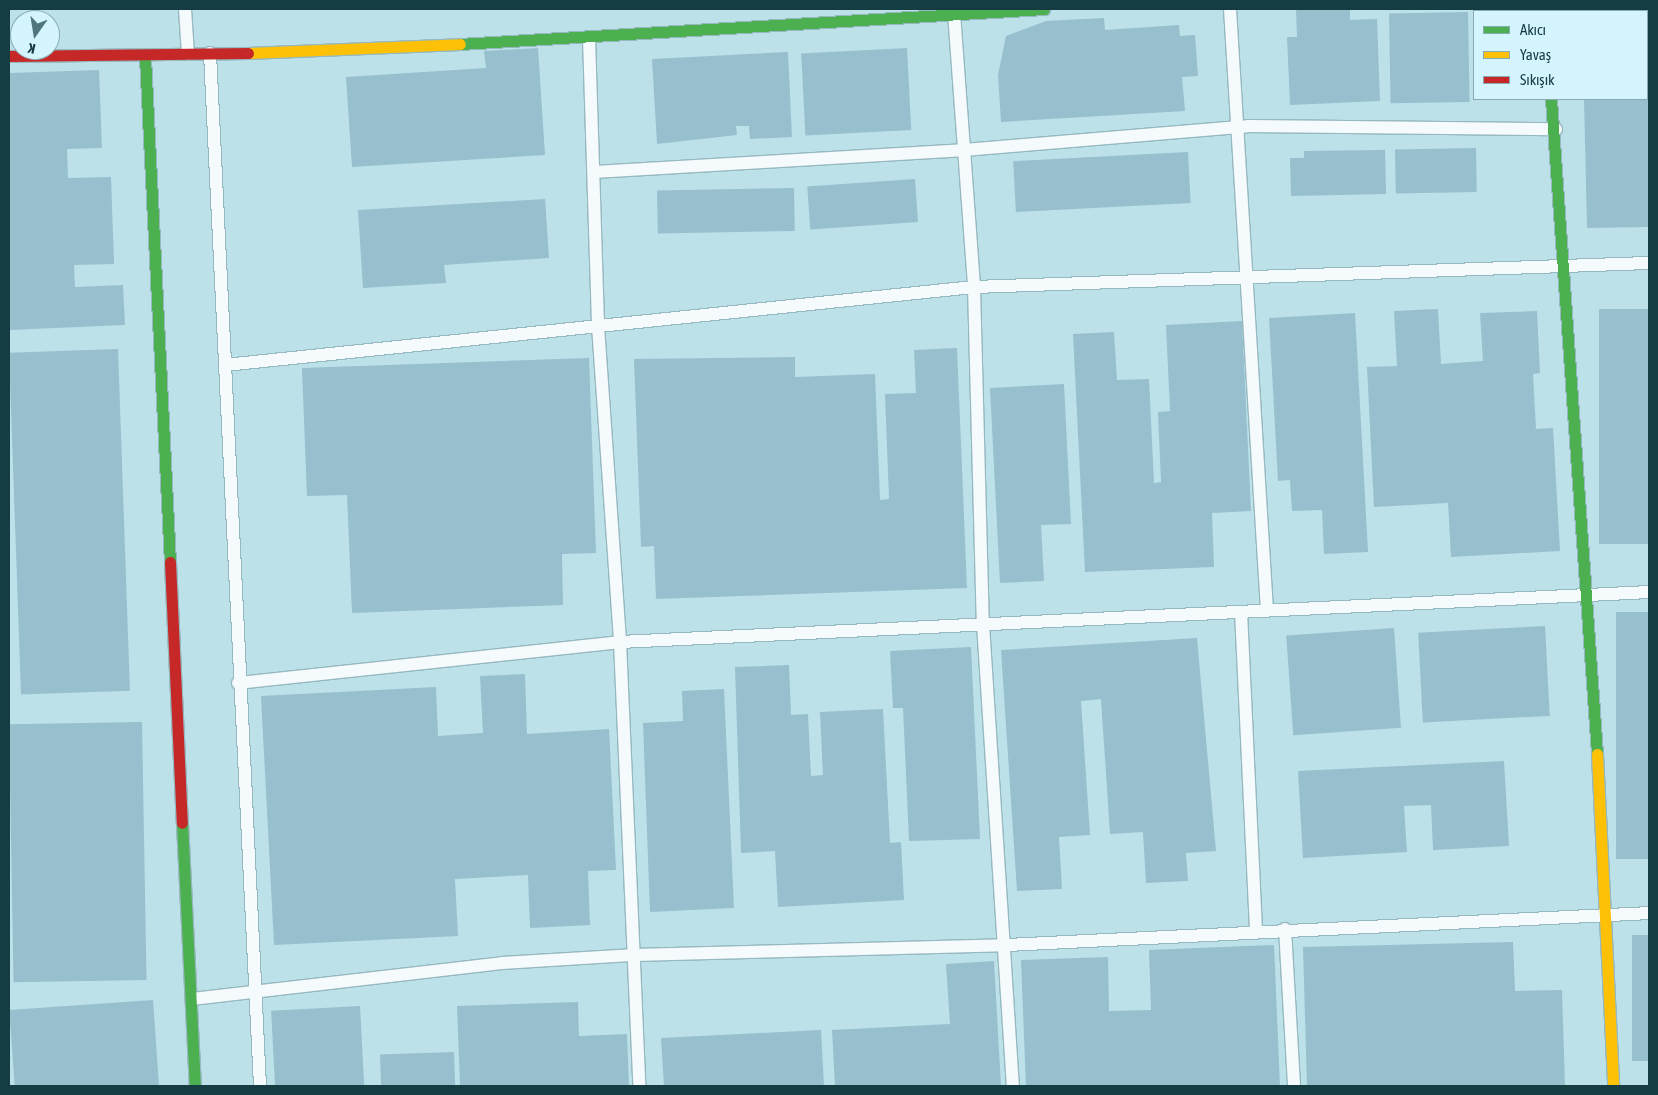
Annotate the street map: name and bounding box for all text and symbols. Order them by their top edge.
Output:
north arrow [10,10,60,60]
legend [1473,10,1648,100]
text: Akıcı [1520,21,1546,38]
text: K [27,40,37,57]
text: Yavaş [1520,46,1551,63]
text: Sıkışık [1520,71,1555,88]

